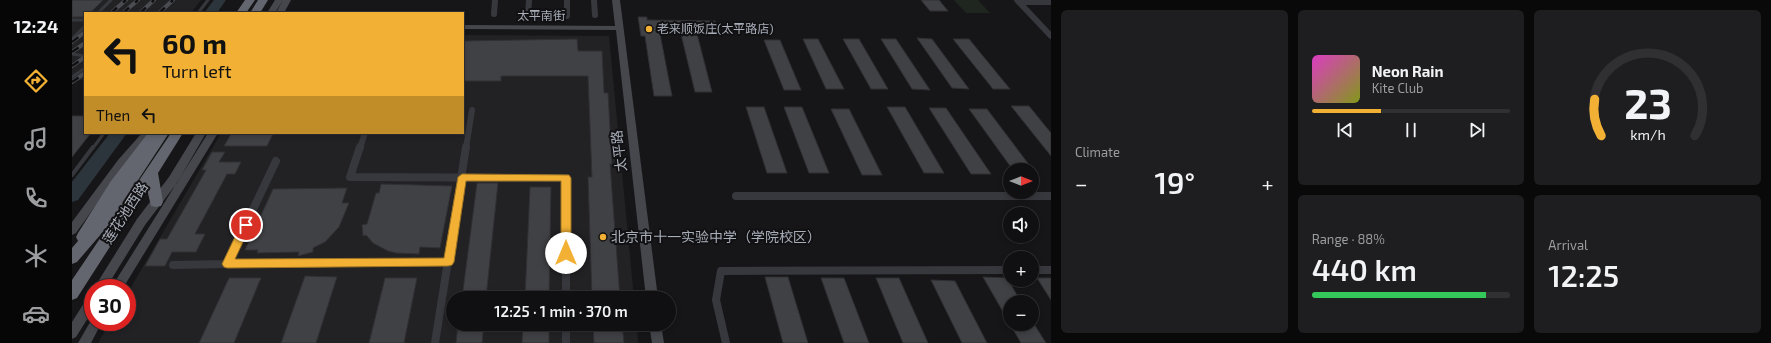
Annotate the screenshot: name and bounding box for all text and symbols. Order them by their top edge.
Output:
street label: 太平南街 [517,8,565,22]
text: 12:24 [14,15,58,37]
place label: 老来顺饭庄(太平路店) [657,21,774,35]
marker: 老来顺饭庄(太平路店) [644,24,654,34]
text: 60 m [162,26,227,60]
icon: left [96,28,148,80]
text: Turn left [162,60,232,82]
text: Neon Rain [1372,62,1443,80]
icon: directions [22,67,50,95]
text: 23 [1624,76,1672,126]
text: Kite Club [1372,80,1424,96]
icon: left [138,104,160,126]
text: Then [96,106,130,124]
icon: previous [1334,119,1356,141]
icon: pause [1400,119,1422,141]
icon: next [1466,119,1488,141]
icon: music [22,125,50,153]
text: km/h [1630,125,1665,142]
street label: 太平路 [608,129,629,173]
text: Climate [1075,144,1120,160]
north arrow [1003,163,1039,199]
map controls [1003,163,1039,331]
text: 19° [1154,164,1195,200]
text: − [1075,170,1088,196]
text: + [1262,170,1274,196]
street label: 莲花池西路 [98,179,151,247]
icon: phone [22,184,50,212]
button: sound [1003,207,1039,243]
pin [229,208,263,242]
icon: arrive [235,214,257,236]
place label: 北京市十一实验中学（学院校区） [611,228,821,245]
text: Range · 88% [1312,231,1385,247]
position arrow [545,232,587,274]
marker: 北京市十一实验中学（学院校区） [598,232,608,242]
text: Arrival [1548,237,1588,253]
icon: climate [22,242,50,270]
button: + [1003,251,1039,287]
text: 440 km [1312,251,1417,287]
text: 12:25 [1548,257,1619,293]
speed limit sign: 30 [84,279,136,331]
button: − [1003,295,1039,331]
icon: car [22,300,50,328]
text: 12:25 · 1 min · 370 m [494,302,628,320]

